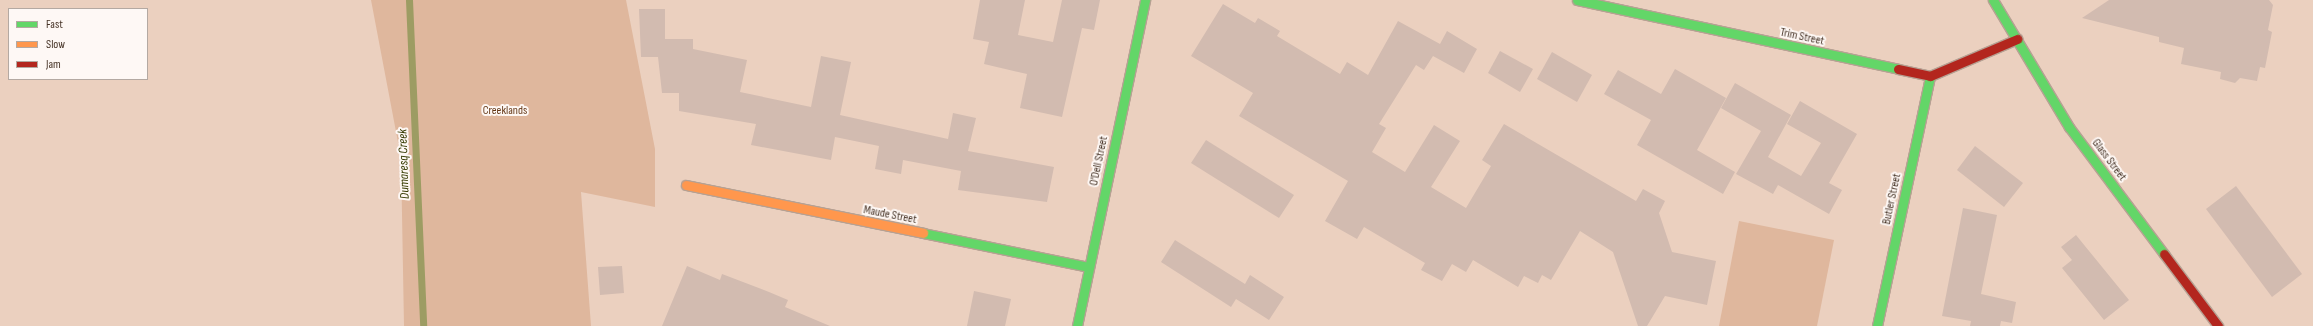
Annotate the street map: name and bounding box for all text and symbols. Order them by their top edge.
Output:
legend [8,8,148,80]
text: Fast [46,17,63,32]
street label: Trim Street [1779,25,1825,49]
text: Slow [46,37,65,52]
text: Jam [46,57,61,72]
park label: Creeklands [483,104,527,118]
water label: Dumaresq Creek [395,129,413,199]
street label: O'Dell Street [1087,135,1111,187]
street label: Glass Street [2089,136,2129,184]
street label: Butler Street [1880,172,1904,226]
street label: Maude Street [862,203,918,227]

